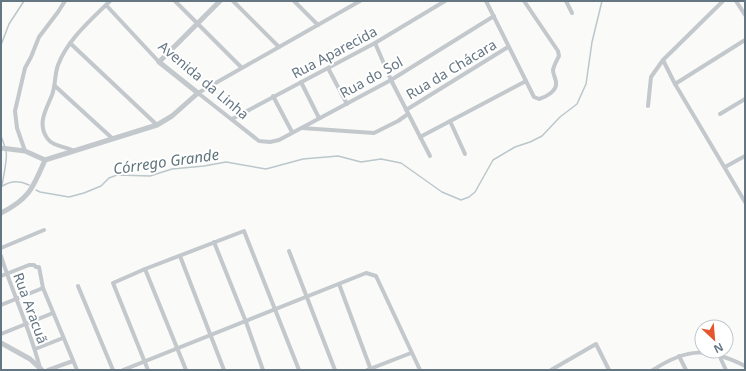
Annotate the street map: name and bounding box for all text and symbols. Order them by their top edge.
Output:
street label: Rua Aparecida [288,21,380,83]
street label: Rua da Chácara [402,35,500,103]
street label: Avenida da Linha [155,37,253,123]
street label: Rua do Sol [336,52,406,102]
water label: Córrego Grande [112,144,221,178]
street label: Rua Aracuã [9,270,53,346]
north arrow [694,319,734,359]
text: N [711,340,726,357]

